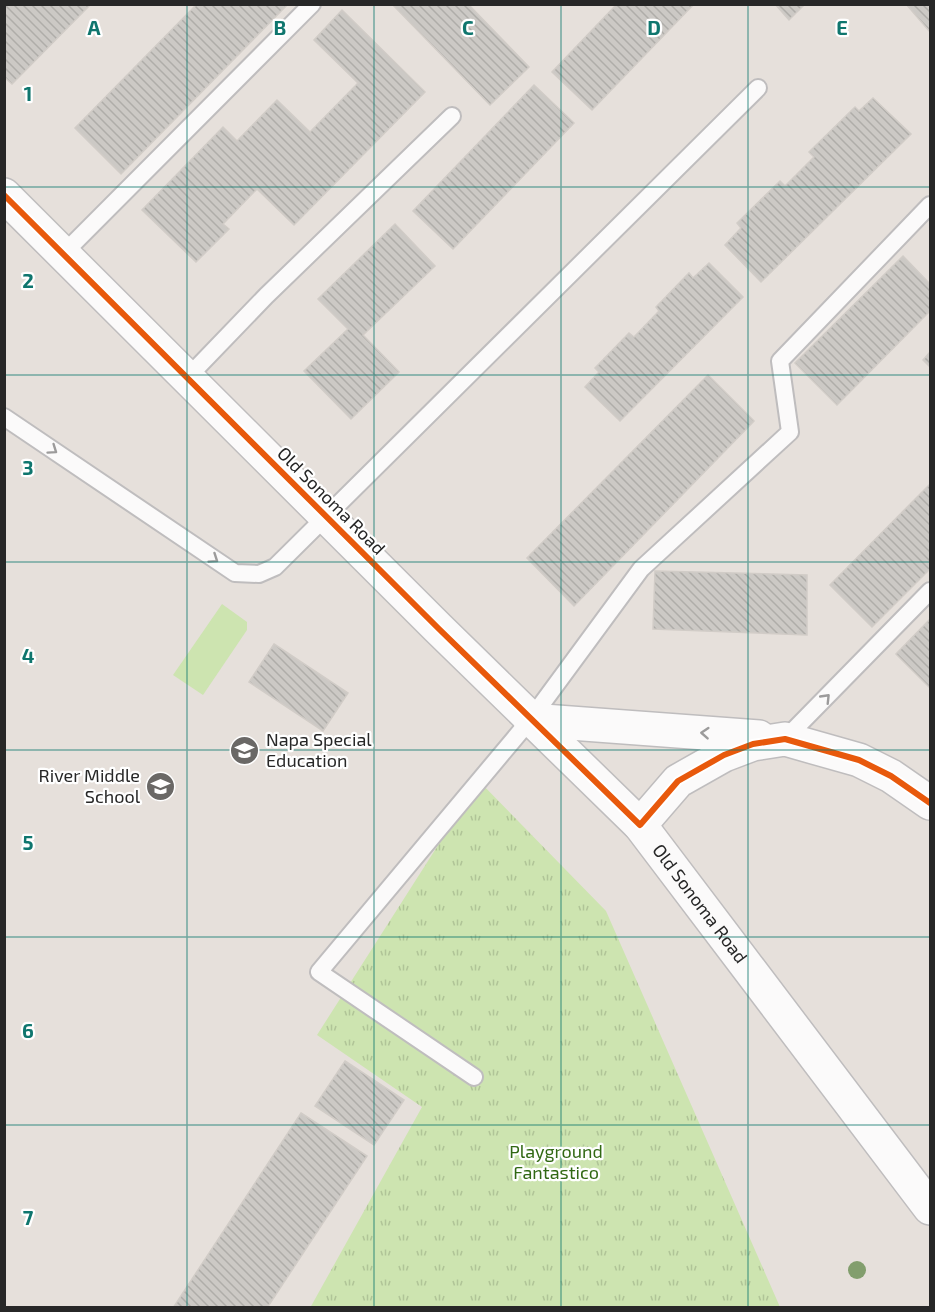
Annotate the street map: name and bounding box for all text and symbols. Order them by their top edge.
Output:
text: A [87,15,101,39]
text: B [274,15,286,39]
text: C [462,15,474,39]
text: D [647,15,661,39]
text: E [836,15,848,39]
text: 1 [24,81,32,105]
text: 2 [22,268,34,292]
street label: Old Sonoma Road [273,442,390,559]
one-way arrow [46,443,57,454]
text: 3 [22,455,34,479]
one-way arrow [208,552,219,563]
text: 4 [22,643,35,667]
one-way arrow [818,694,829,705]
one-way arrow [701,727,710,740]
place label: Napa Special Education [266,728,372,771]
school or university icon: Napa Special Education [229,734,261,766]
place label: River Middle School [39,764,141,807]
school or university icon: River Middle School [145,770,177,802]
text: 5 [22,830,34,854]
street label: Old Sonoma Road [648,839,753,967]
text: 6 [22,1018,34,1042]
park label: Playground Fantastico [509,1140,603,1183]
text: 7 [23,1205,34,1229]

